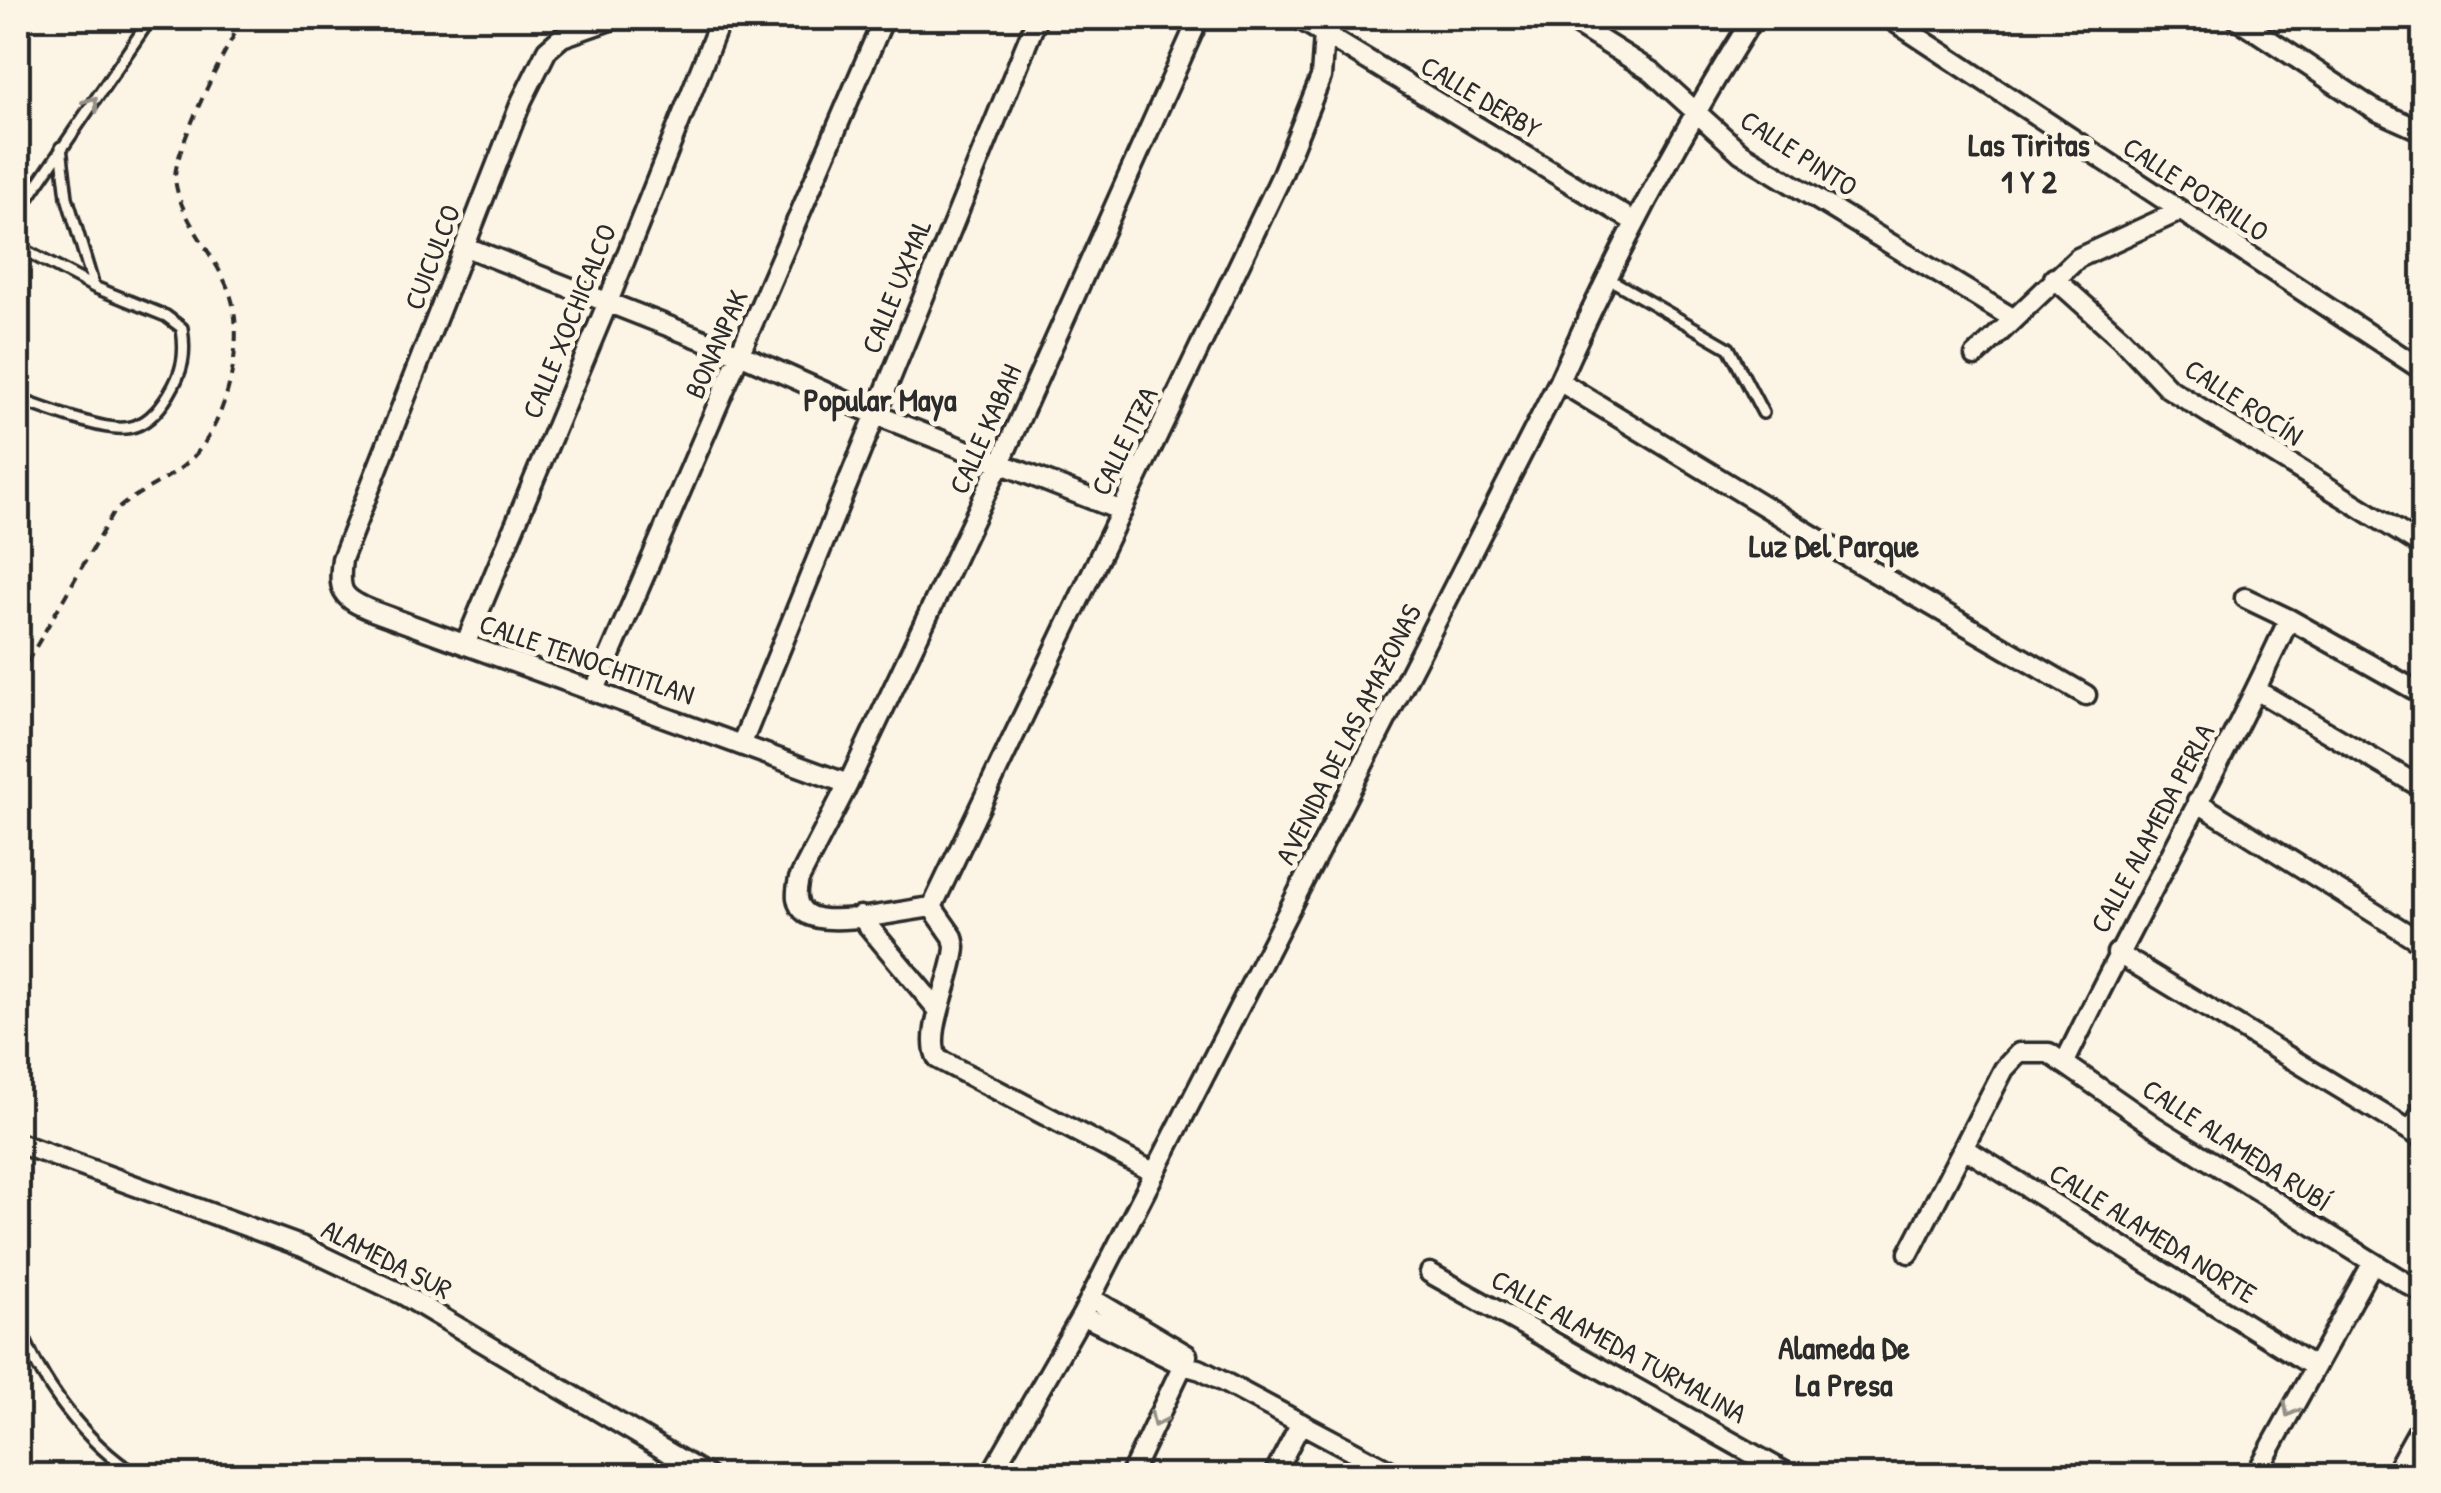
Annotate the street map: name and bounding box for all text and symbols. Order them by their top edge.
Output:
street label: CALLE DERBY [1414,46,1549,148]
one-way arrow [79,95,98,114]
street label: CALLE PINTO [1733,101,1865,205]
district label: Las Tiritas 1 Y 2 [1968,123,2090,203]
street label: CALLE POTRILLO [2116,128,2276,250]
street label: CUICULCO [395,199,469,315]
street label: CALLE UXMAL [852,213,940,359]
street label: CALLE XOCHICALCO [513,218,625,424]
street label: BONANPAK [675,283,757,404]
street label: CALLE ROCÍN [2178,350,2310,454]
street label: CALLE KABAH [940,358,1030,500]
district label: Popular Maya [803,378,957,422]
street label: CALLE ITZA [1081,380,1167,502]
district label: Luz Del Parque [1749,524,1919,568]
street label: AVENIDA DE LAS AMAZONAS [1266,597,1430,871]
street label: CALLE TENOCHTITLAN [475,604,699,714]
street label: CALLE ALAMEDA PERLA [2081,717,2223,939]
street label: CALLE ALAMEDA RUBÍ [2135,1070,2339,1220]
street label: CALLE ALAMEDA NORTE [2042,1154,2264,1312]
street label: ALAMEDA SUR [315,1210,459,1308]
street label: CALLE ALAMEDA TURMALINA [1485,1260,1754,1432]
district label: Alameda De La Presa [1778,1326,1910,1406]
one-way arrow [2283,1400,2302,1418]
one-way arrow [1149,1410,1169,1428]

